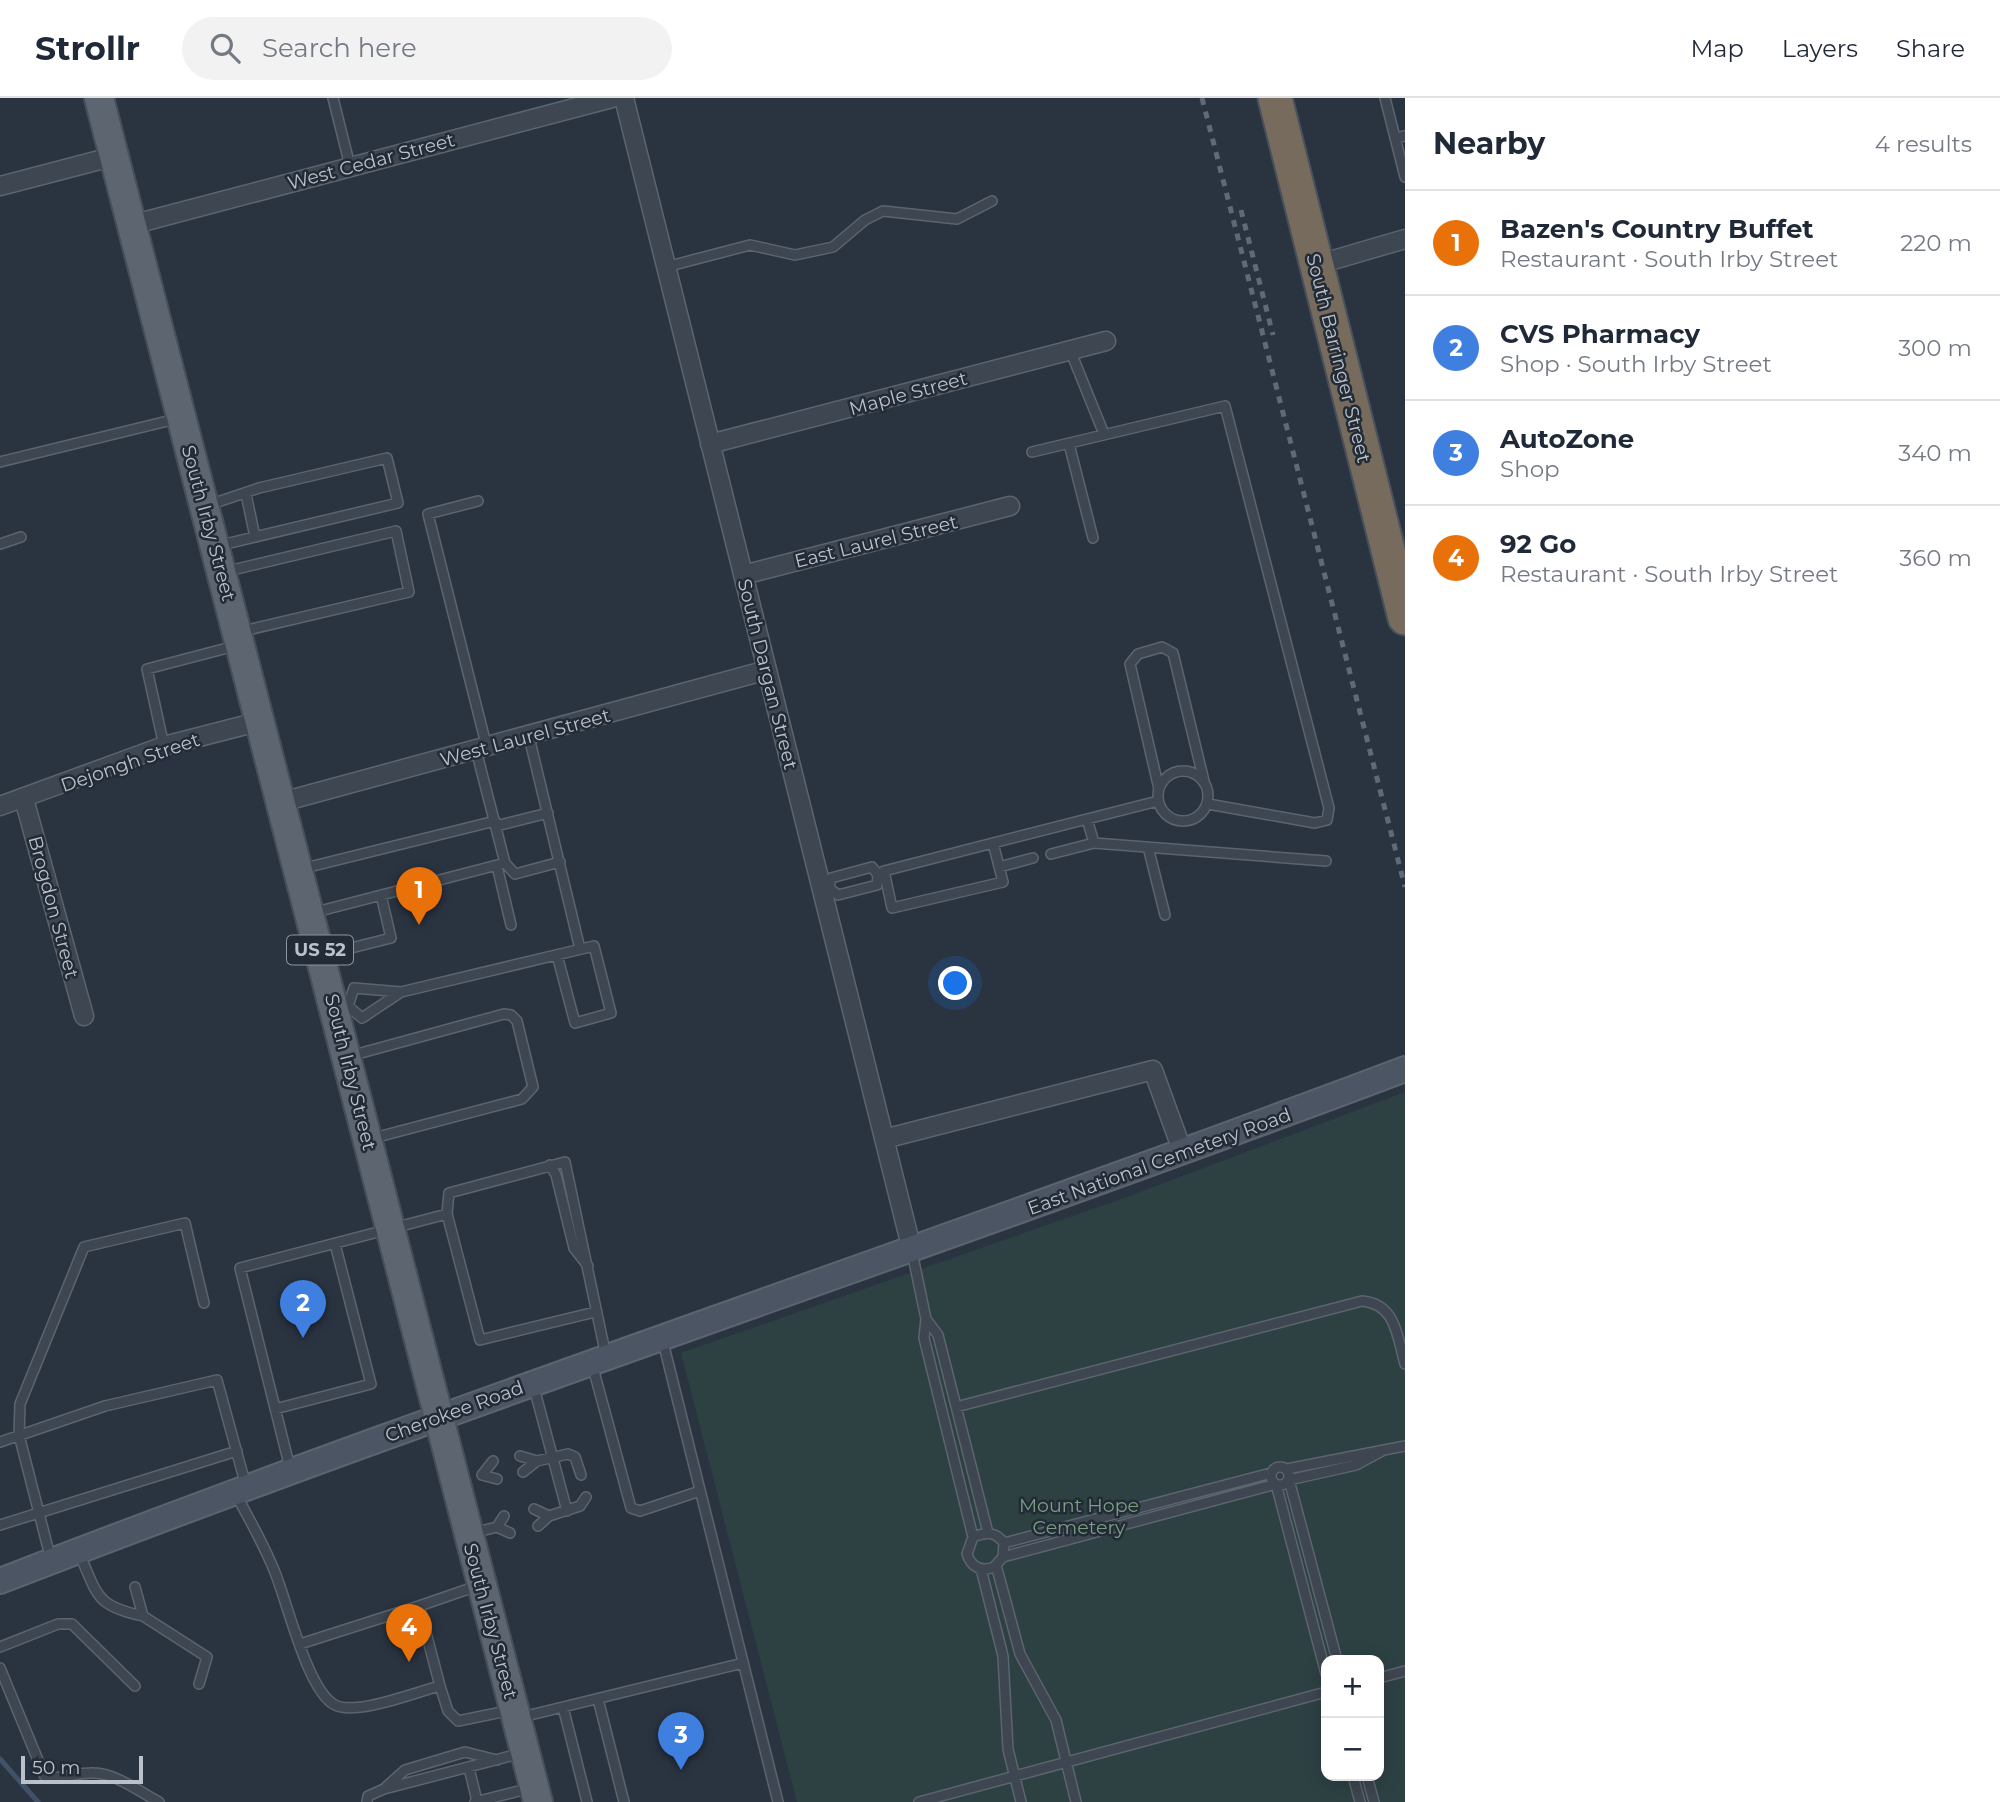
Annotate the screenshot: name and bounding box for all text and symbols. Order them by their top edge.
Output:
search box [182,17,672,80]
text: Strollr [35,28,140,68]
icon: search [206,29,244,67]
text: Search here [262,32,417,64]
text: Map [1690,34,1744,63]
text: Layers [1782,34,1858,63]
text: Share [1896,34,1965,63]
text: Nearby [1433,125,1545,162]
street label: West Cedar Street [285,128,458,195]
text: 4 results [1875,130,1972,158]
text: Bazen's Country Buffet [1500,213,1814,245]
text: 1 [1451,229,1461,257]
text: 220 m [1900,229,1972,257]
text: Restaurant · South Irby Street [1500,245,1838,273]
street label: South Barringer Street [1301,251,1376,465]
text: CVS Pharmacy [1500,318,1700,350]
text: 2 [1449,334,1463,362]
text: 300 m [1898,334,1972,362]
text: Shop · South Irby Street [1500,350,1772,378]
street label: Maple Street [847,367,970,420]
text: AutoZone [1500,423,1634,455]
text: 3 [1449,439,1463,467]
text: 340 m [1898,439,1972,467]
street label: South Irby Street [177,443,240,604]
text: Shop [1500,455,1560,483]
street label: East Laurel Street [792,510,960,573]
text: 92 Go [1500,528,1576,560]
text: 4 [1448,544,1464,572]
text: 360 m [1899,544,1972,572]
text: Restaurant · South Irby Street [1500,560,1838,588]
street label: South Dargan Street [733,576,802,772]
street label: West Laurel Street [438,704,613,771]
street label: Dejongh Street [58,728,203,797]
street label: Brogdon Street [23,833,84,981]
pin: 1 [396,867,442,925]
road number: US 52 [287,936,353,964]
your location [938,966,972,1000]
street label: South Irby Street [320,992,381,1153]
street label: East National Cemetery Road [1024,1103,1294,1220]
pin: 2 [280,1280,326,1338]
street label: Cherokee Road [382,1376,527,1447]
park label: Mount Hope Cemetery [1019,1494,1139,1539]
street label: South Irby Street [459,1541,522,1702]
pin: 4 [386,1604,432,1662]
map controls [1321,1655,1384,1781]
button: + [1321,1655,1384,1718]
pin: 3 [658,1712,704,1770]
button: − [1321,1718,1384,1781]
scale bar [21,1753,144,1785]
text: 50 m [32,1756,80,1779]

